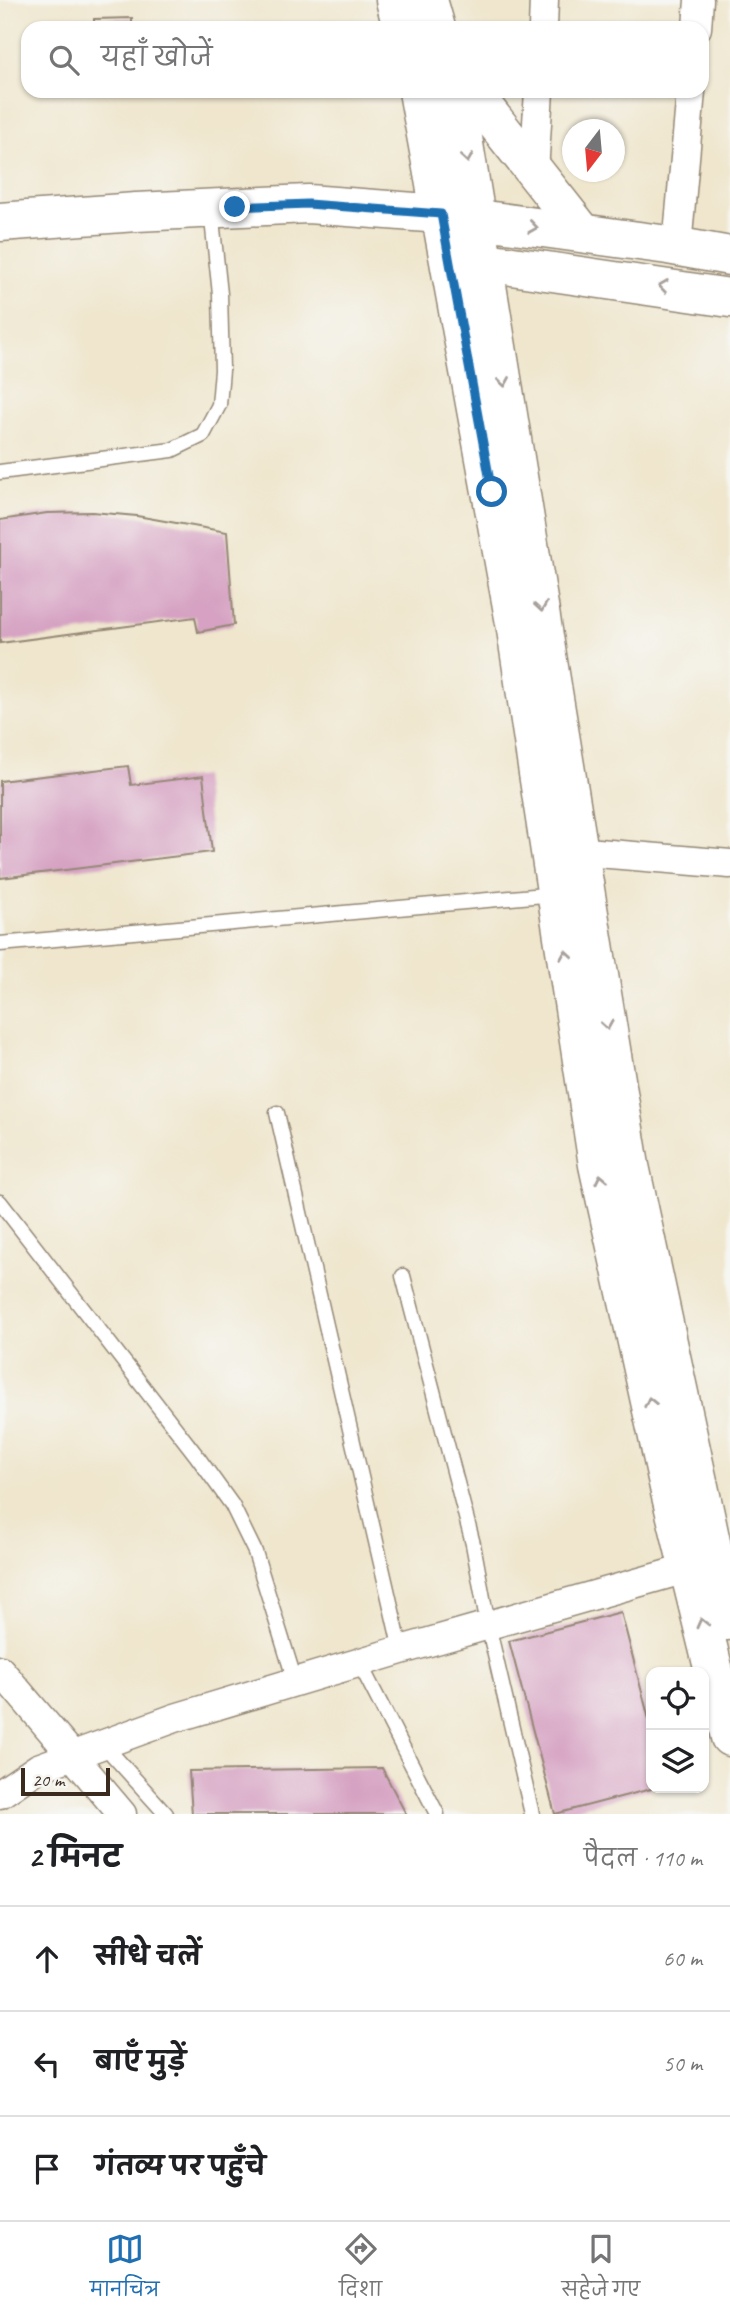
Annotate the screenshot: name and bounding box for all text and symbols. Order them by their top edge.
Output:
search box [21,21,709,98]
icon: search [45,41,83,79]
text: यहाँ खोजें [101,41,212,74]
north arrow [562,119,625,182]
one-way arrow [459,152,474,164]
route end [219,191,250,222]
one-way arrow [527,219,539,234]
one-way arrow [657,279,669,294]
one-way arrow [496,376,511,388]
route start [476,476,507,507]
one-way arrow [533,601,548,613]
one-way arrow [559,949,574,961]
one-way arrow [599,1019,614,1031]
one-way arrow [595,1173,609,1185]
one-way arrow [643,1396,658,1408]
one-way arrow [696,1617,710,1629]
map controls [646,1667,709,1793]
button: locate [646,1667,709,1730]
button: layers [646,1730,709,1793]
scale bar [21,1765,110,1797]
text: 20 m [32,1768,64,1792]
text: 2 मिनट [28,1838,122,1876]
text: पैदल · 110 m [584,1844,702,1873]
icon: ahead [28,1940,66,1978]
text: सीधे चलें [95,1940,201,1973]
text: 60 m [663,1944,702,1973]
icon: left [28,2045,66,2083]
text: बाएँ मुड़ें [95,2045,186,2078]
text: 50 m [663,2049,702,2078]
icon: arrive [28,2150,66,2188]
text: गंतव्य पर पहुँचे [95,2150,266,2183]
tab: मानचित्र [90,2230,159,2310]
tab: दिशा [339,2230,382,2310]
tab: सहेजे गए [562,2230,640,2310]

